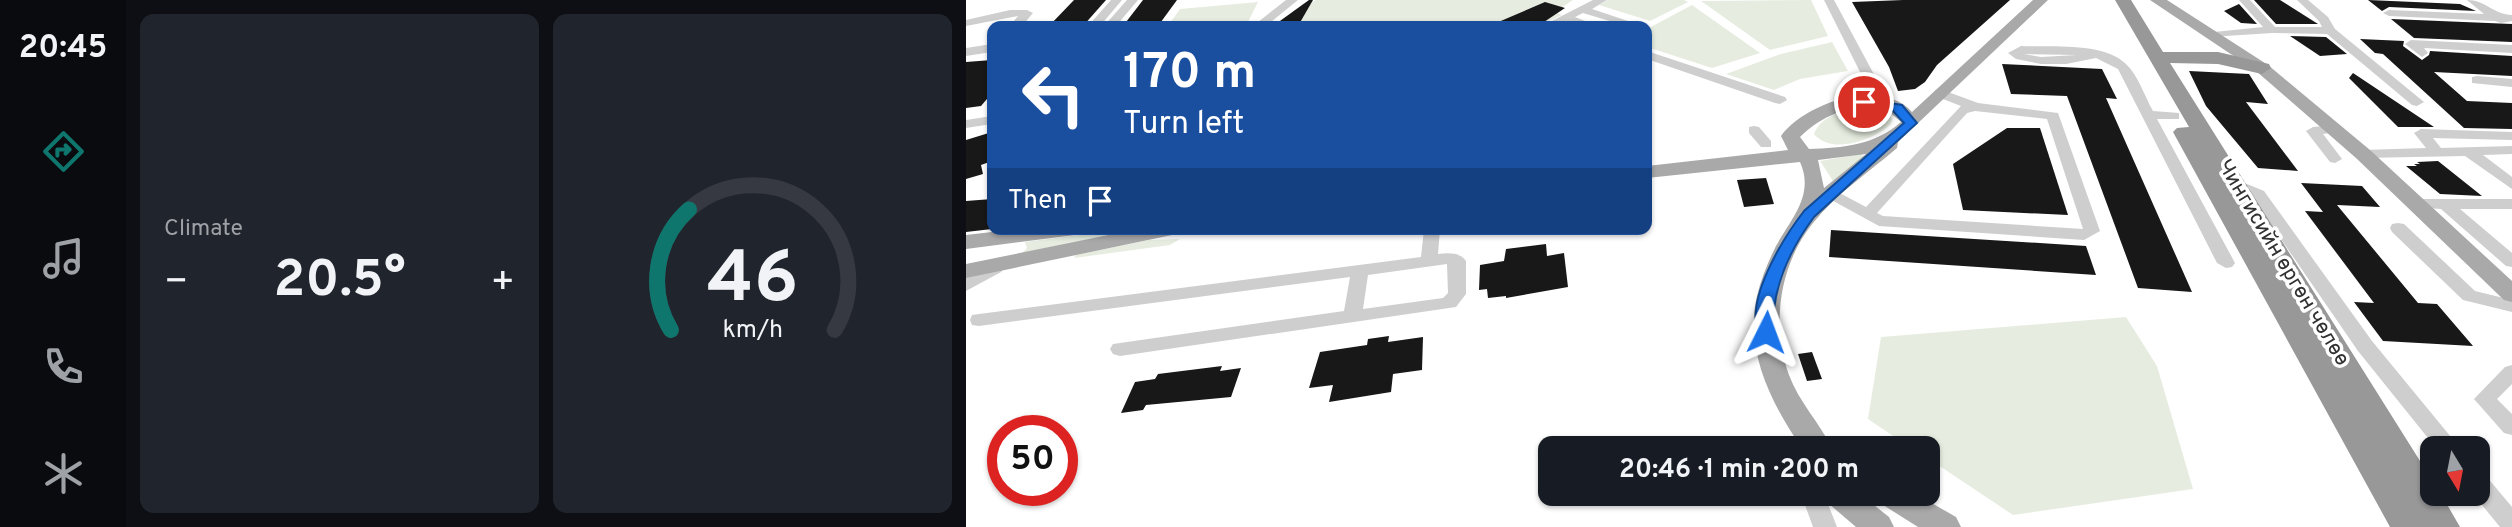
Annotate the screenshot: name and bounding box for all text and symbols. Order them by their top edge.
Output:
text: 20:45 [19,29,107,69]
text: 170 m [1123,44,1256,106]
icon: left [1008,49,1099,140]
pin [1834,72,1894,132]
icon: arrive [1845,83,1883,121]
text: Turn left [1123,105,1244,145]
icon: directions [39,127,88,176]
street label: Чингисийн өргөн чөлөө [2211,155,2355,371]
icon: arrive [1081,182,1119,220]
text: Then [1008,185,1067,218]
text: Climate [164,215,243,244]
icon: music [39,234,88,283]
text: 46 [707,236,798,328]
text: 20.5° [273,249,406,315]
text: − [164,259,189,308]
text: + [490,259,515,308]
position arrow [1729,295,1803,369]
text: km/h [722,314,783,346]
icon: phone [39,342,88,391]
speed limit sign: 50 [987,415,1078,506]
north arrow [2420,436,2490,506]
map controls [2420,436,2490,506]
icon: climate [39,449,88,498]
text: 20:46 · 1 min · 200 m [1619,454,1859,487]

